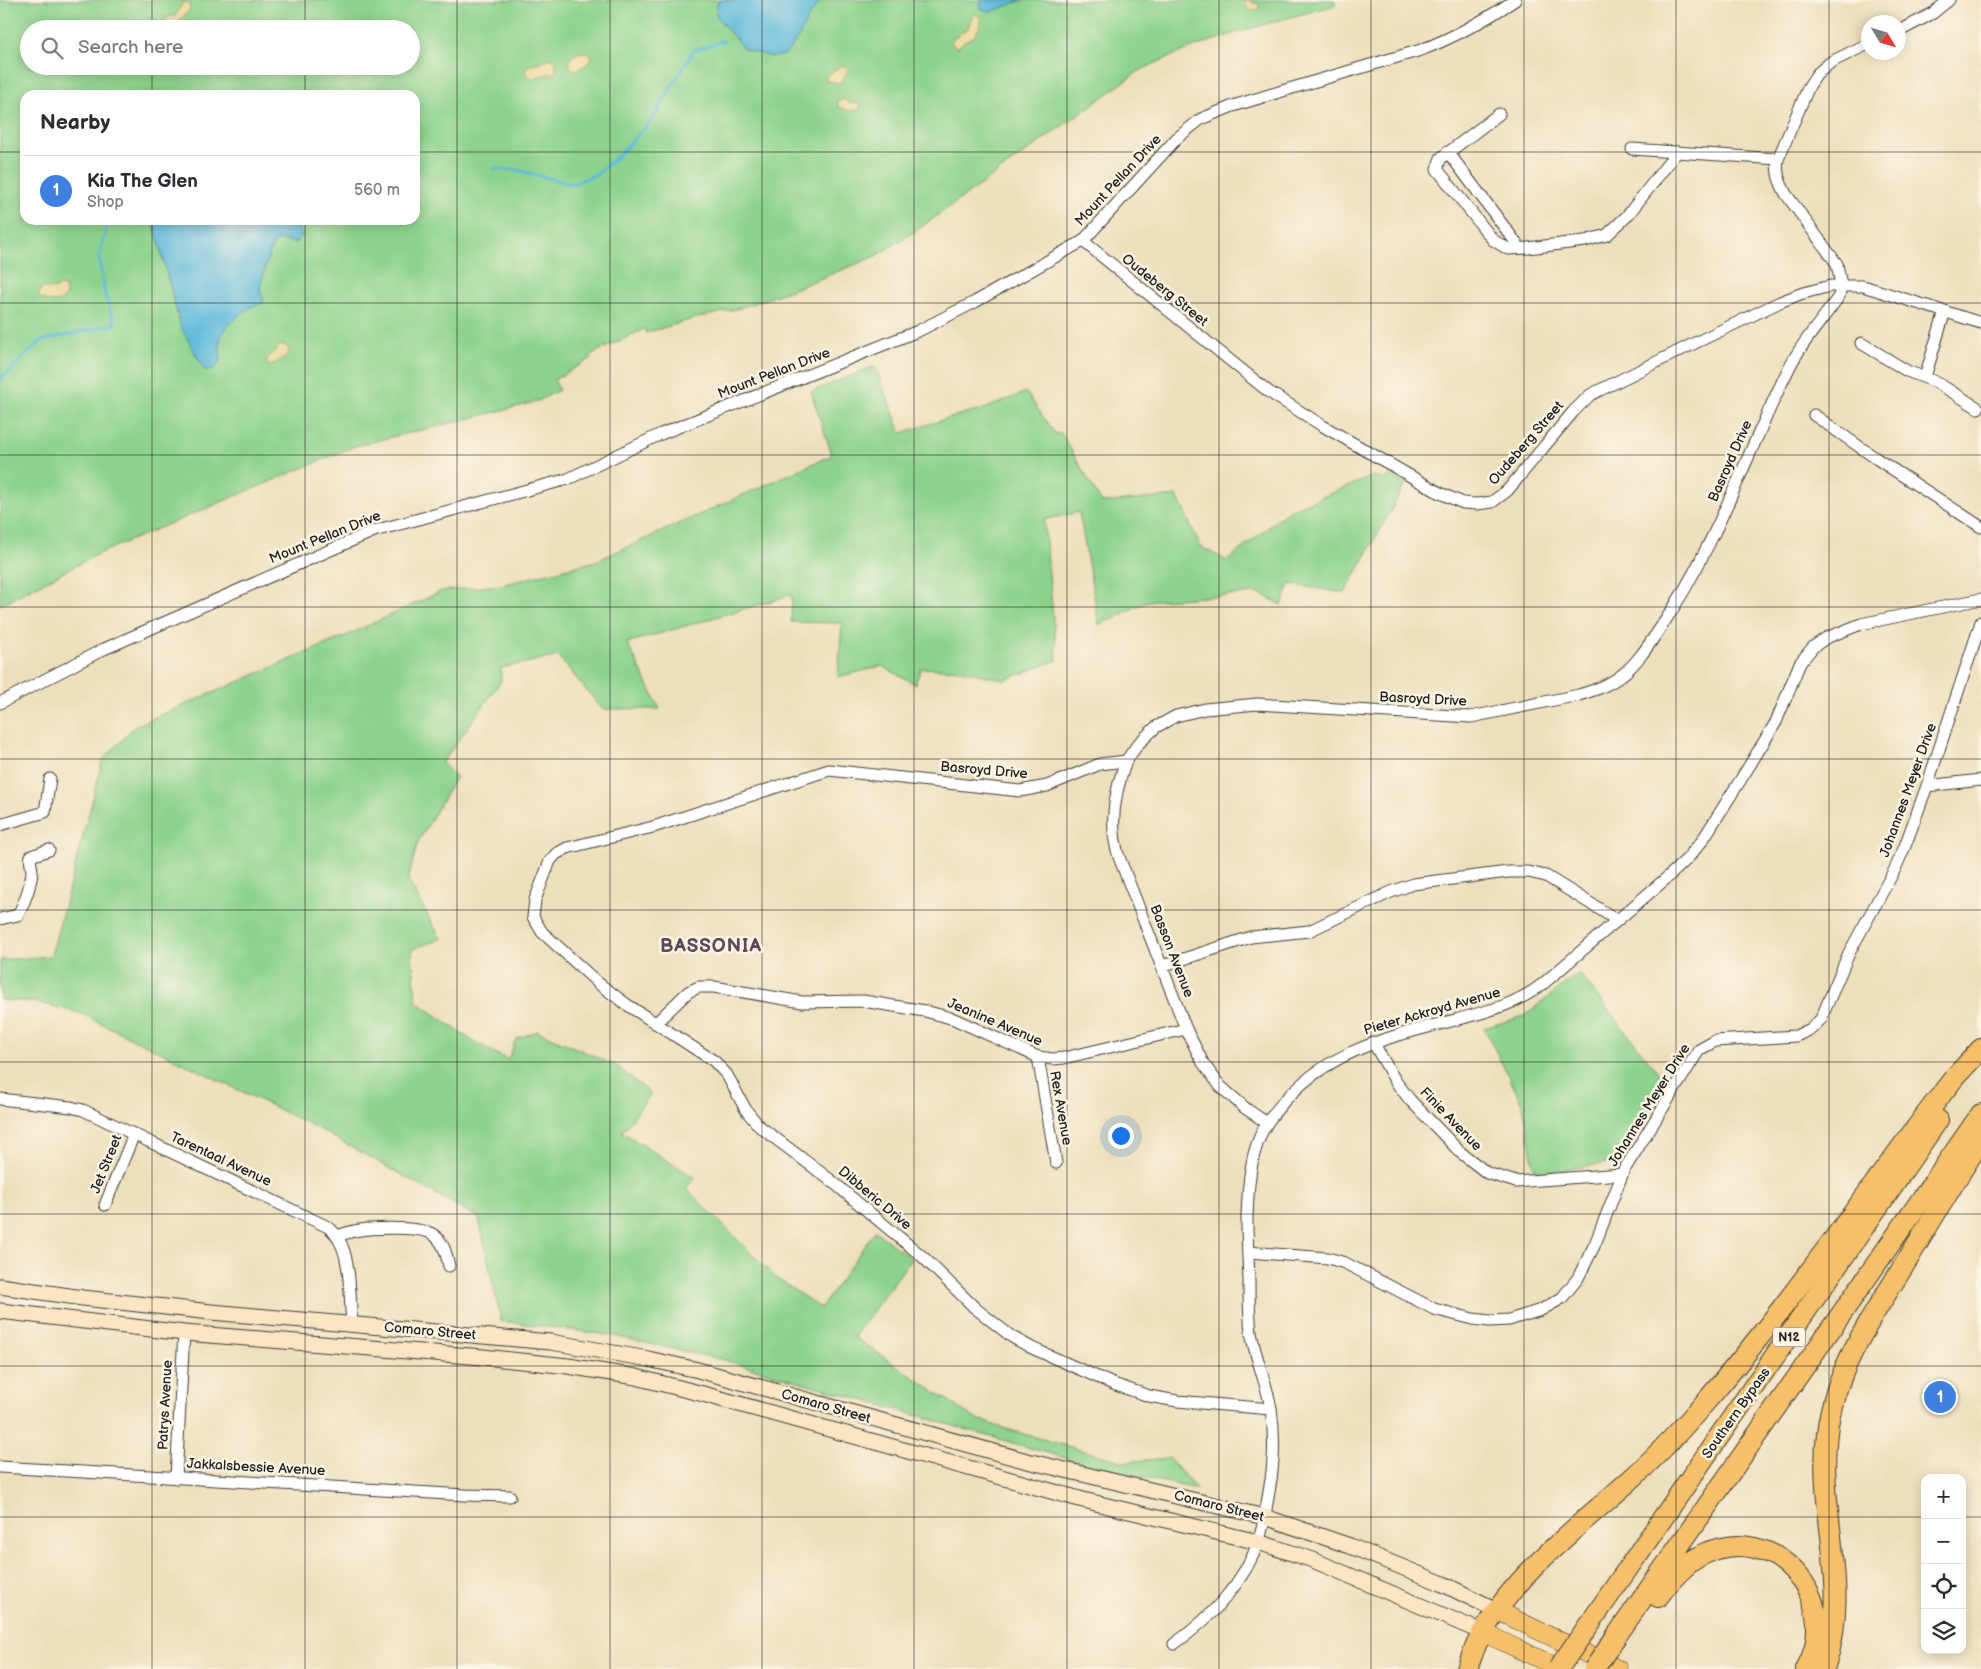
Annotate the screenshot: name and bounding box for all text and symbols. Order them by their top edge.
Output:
north arrow [1861,15,1906,60]
search box [20,20,420,75]
icon: search [38,34,66,62]
text: Search here [78,36,183,59]
text: Nearby [40,110,110,135]
street label: Mount Pellan Drive [1071,131,1165,229]
text: Kia The Glen [87,170,198,193]
text: 1 [53,181,59,200]
text: 560 m [354,181,400,200]
text: Shop [87,193,124,212]
street label: Oudeberg Street [1119,250,1212,330]
street label: Mount Pellan Drive [715,344,833,402]
street label: Oudeberg Street [1485,397,1568,488]
street label: Basroyd Drive [1704,418,1756,504]
street label: Mount Pellan Drive [267,507,383,567]
street label: Basroyd Drive [1379,688,1467,710]
street label: Johannes Meyer Drive [1876,721,1940,859]
street label: Basroyd Drive [940,758,1028,782]
street label: Basson Avenue [1147,902,1197,1000]
district label: BASSONIA [660,935,762,958]
street label: Pieter Ackroyd Avenue [1362,983,1502,1039]
street label: Jeanine Avenue [945,994,1045,1050]
street label: Johannes Meyer Drive [1604,1041,1694,1169]
street label: Rex Avenue [1046,1069,1076,1147]
street label: Finie Avenue [1416,1084,1486,1154]
your location [1108,1123,1134,1149]
street label: Tarentaal Avenue [168,1128,274,1190]
street label: Jet Street [87,1132,126,1196]
street label: Dibberic Drive [835,1163,915,1233]
street label: Comaro Street [383,1319,477,1344]
road number: N12 [1773,1328,1805,1346]
street label: Patrys Avenue [154,1360,176,1450]
street label: Southern Bypass [1698,1364,1774,1462]
pin: 1 [1924,1378,1956,1416]
street label: Comaro Street [779,1385,873,1427]
street label: Jakkalsbessie Avenue [186,1455,326,1479]
map controls [1921,1474,1966,1654]
button: + [1921,1474,1966,1519]
street label: Comaro Street [1172,1487,1266,1526]
button: − [1921,1519,1966,1564]
button: locate [1921,1564,1966,1609]
button: layers [1921,1609,1966,1654]

